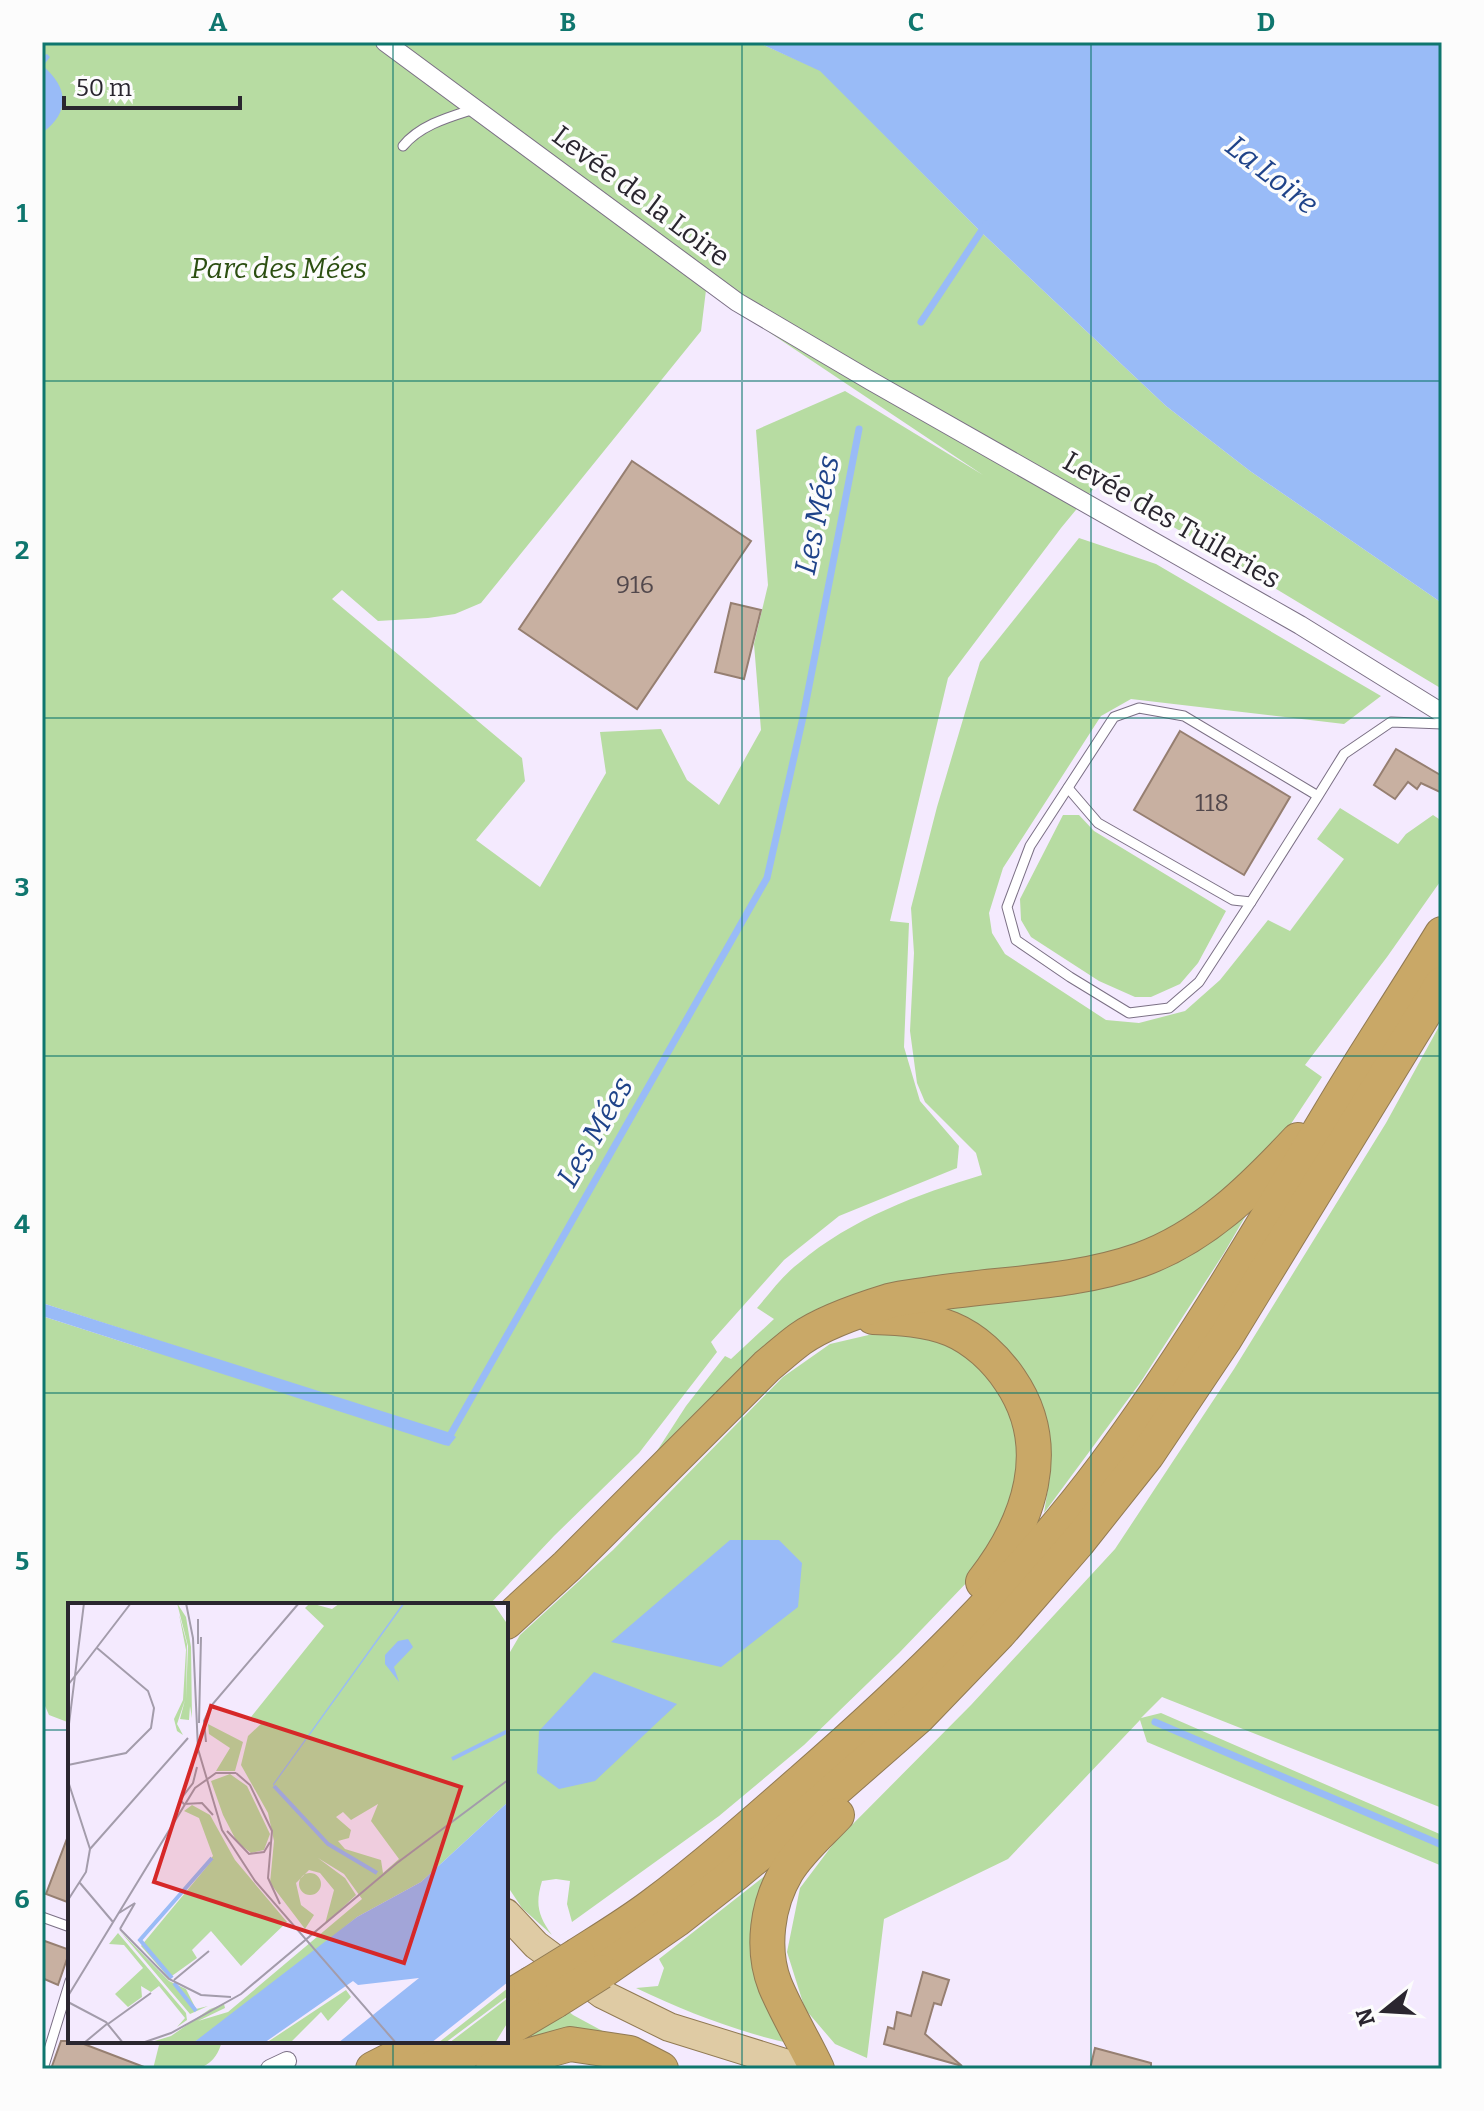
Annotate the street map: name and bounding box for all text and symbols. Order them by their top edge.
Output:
text: A [209,7,228,38]
text: B [560,7,576,38]
text: C [908,7,924,38]
text: D [1257,7,1275,38]
scale bar [64,60,240,110]
text: 50 m [76,74,132,102]
street label: Levée de la Loire [546,119,736,273]
water label: La Loire [1219,128,1325,222]
text: 1 [16,198,28,229]
park label: Parc des Mées [191,252,367,285]
street label: Levée des Tuileries [1058,444,1286,596]
water label: Les Mées [787,452,847,578]
text: 2 [15,535,29,566]
house number: 916 [616,571,654,599]
house number: 118 [1195,789,1229,817]
text: 3 [15,872,29,903]
water label: Les Mées [549,1071,641,1193]
text: 4 [14,1209,30,1240]
text: 5 [15,1546,29,1577]
inset map [68,1603,508,2043]
text: 6 [14,1884,30,1915]
north arrow [1344,1971,1424,2051]
text: N [1350,2005,1381,2029]

